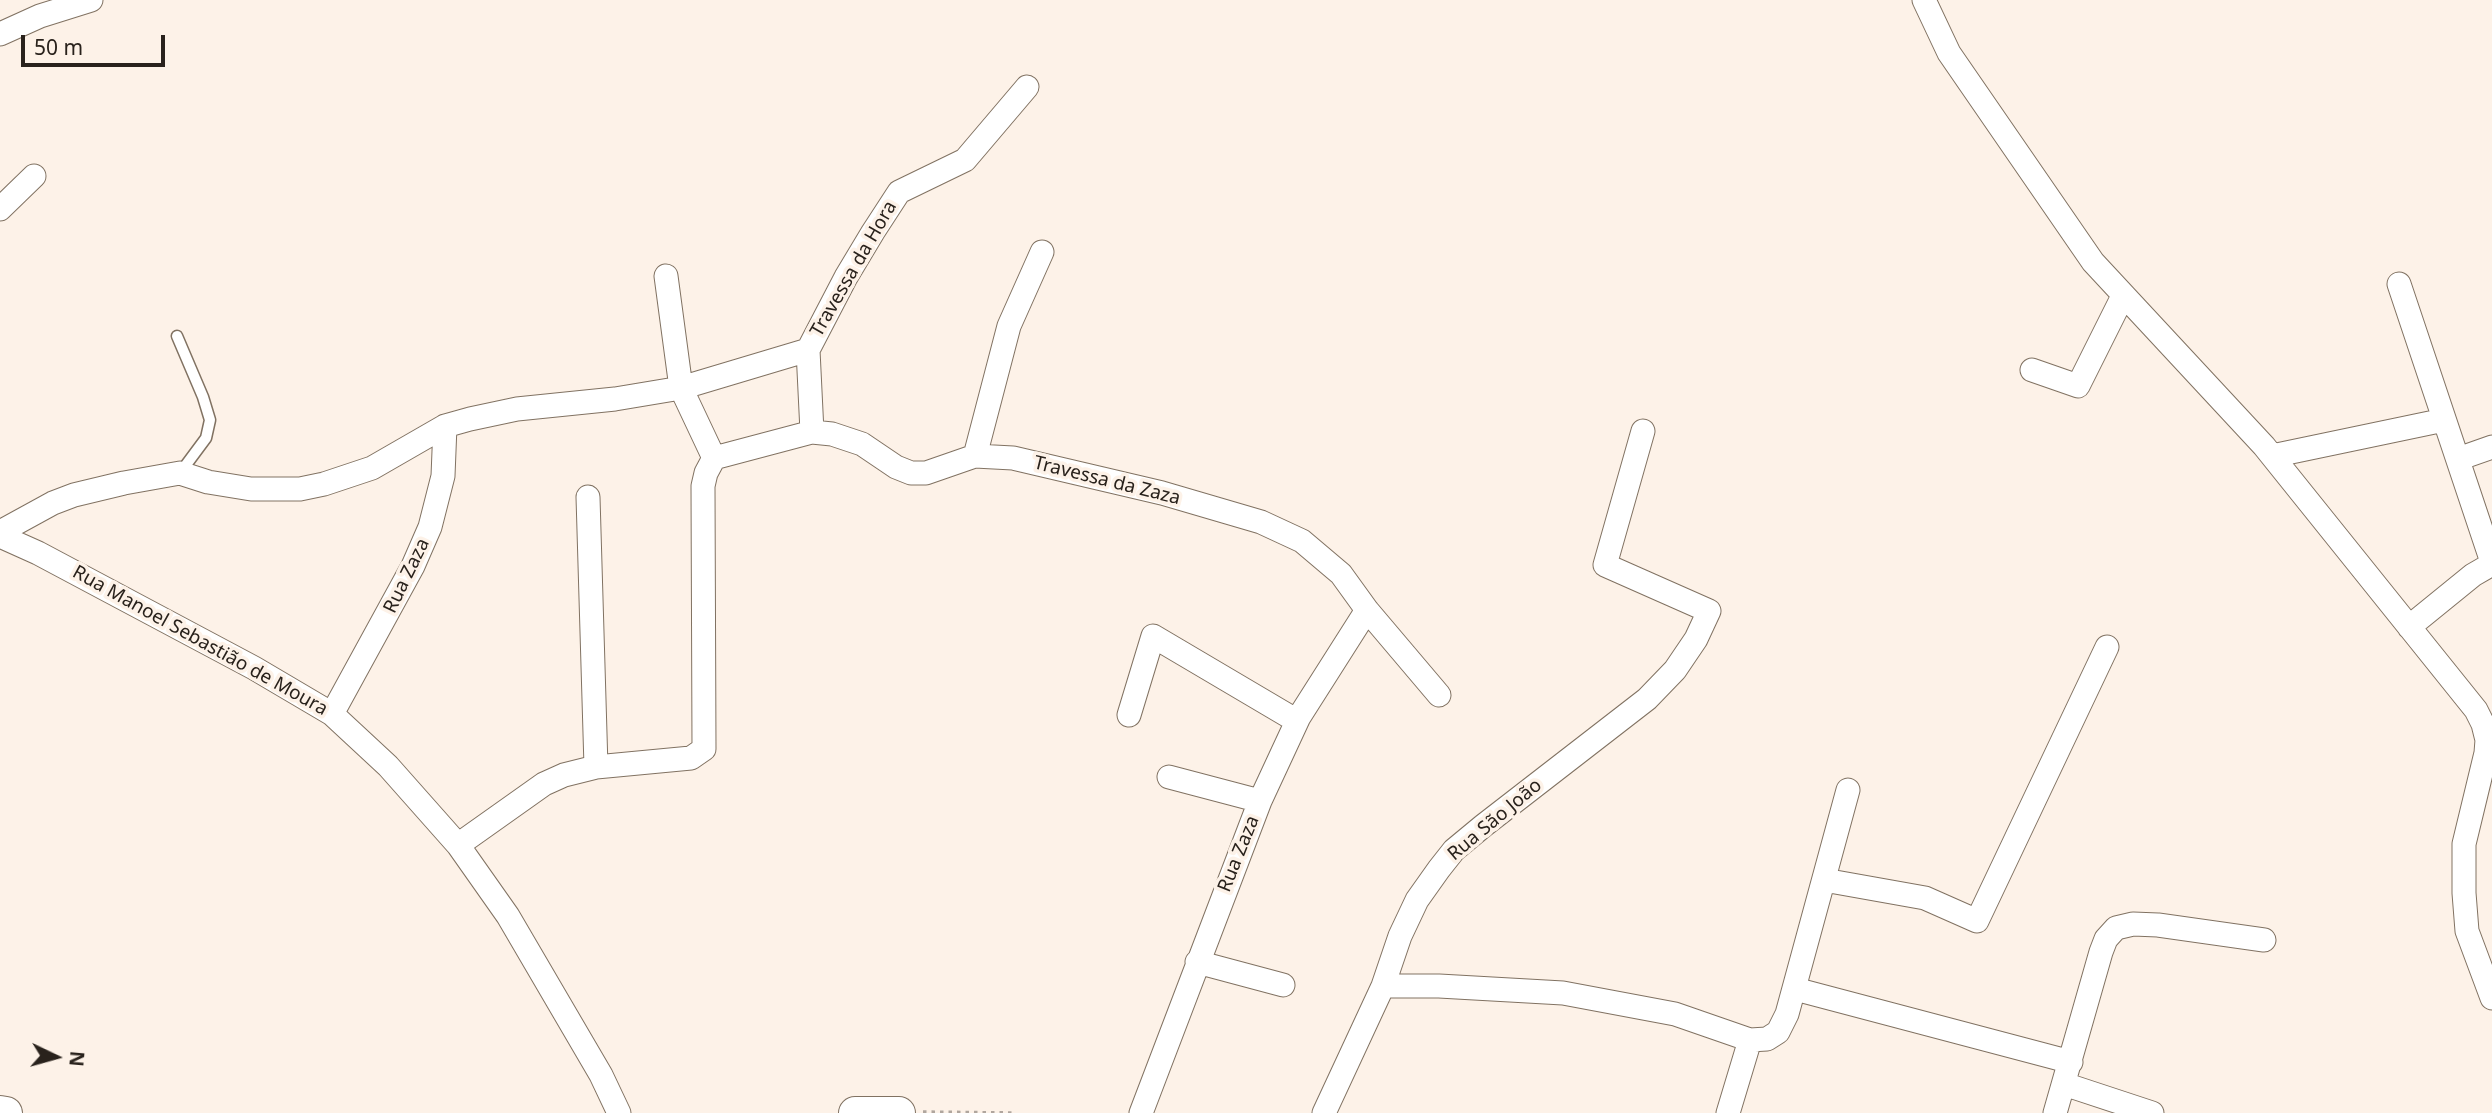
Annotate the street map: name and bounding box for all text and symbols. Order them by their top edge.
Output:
scale bar [24,21,168,65]
text: 50 m [34,33,83,61]
street label: Travessa da Hora [806,197,902,341]
street label: Travessa da Zaza [1031,452,1183,510]
street label: Rua Zaza [379,535,435,617]
street label: Rua Manoel Sebastião de Moura [68,561,332,721]
street label: Rua São João [1443,774,1547,866]
street label: Rua Zaza [1213,813,1265,895]
north arrow [21,1022,91,1092]
text: N [63,1050,91,1068]

